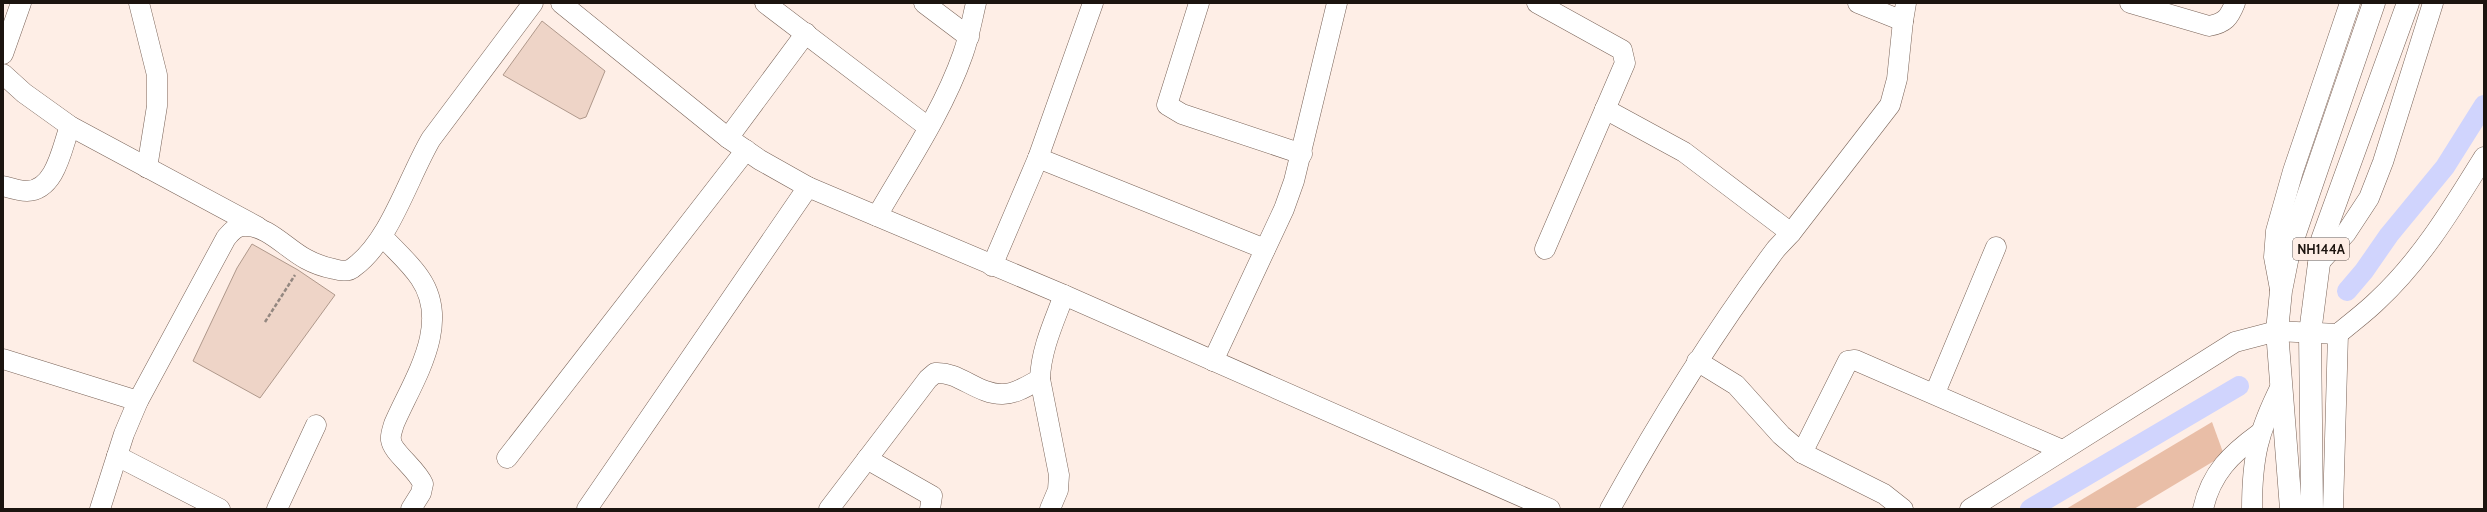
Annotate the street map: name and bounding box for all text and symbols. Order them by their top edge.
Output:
road number: NH144A [2293,238,2349,260]

